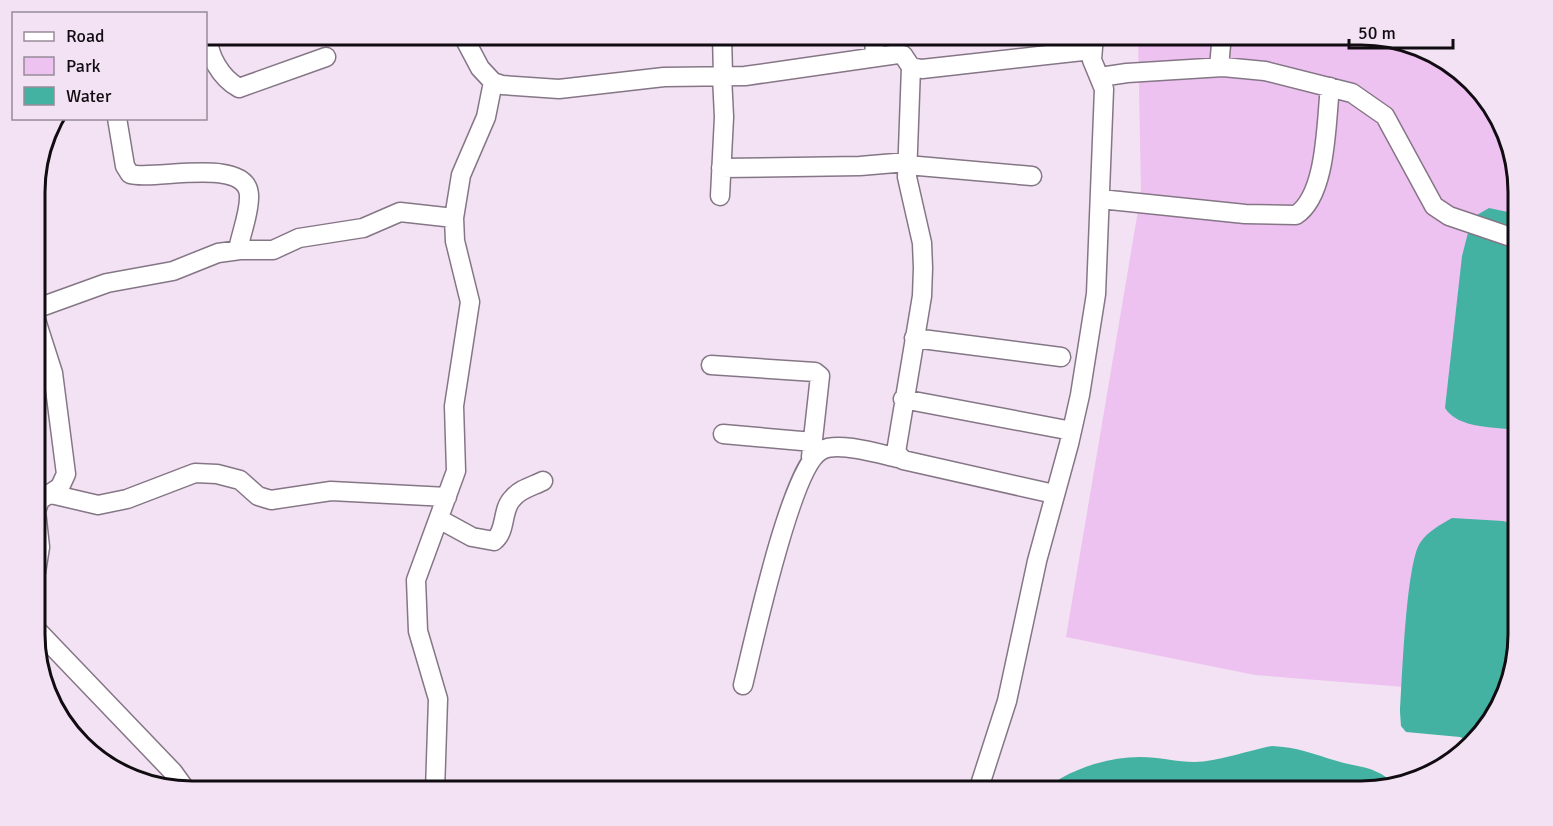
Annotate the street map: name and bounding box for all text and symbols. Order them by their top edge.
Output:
legend [12,12,207,120]
scale bar [1349,12,1452,50]
text: 50 m [1358,22,1396,44]
text: Road [66,25,105,47]
text: Park [66,55,101,77]
text: Water [66,85,112,107]

